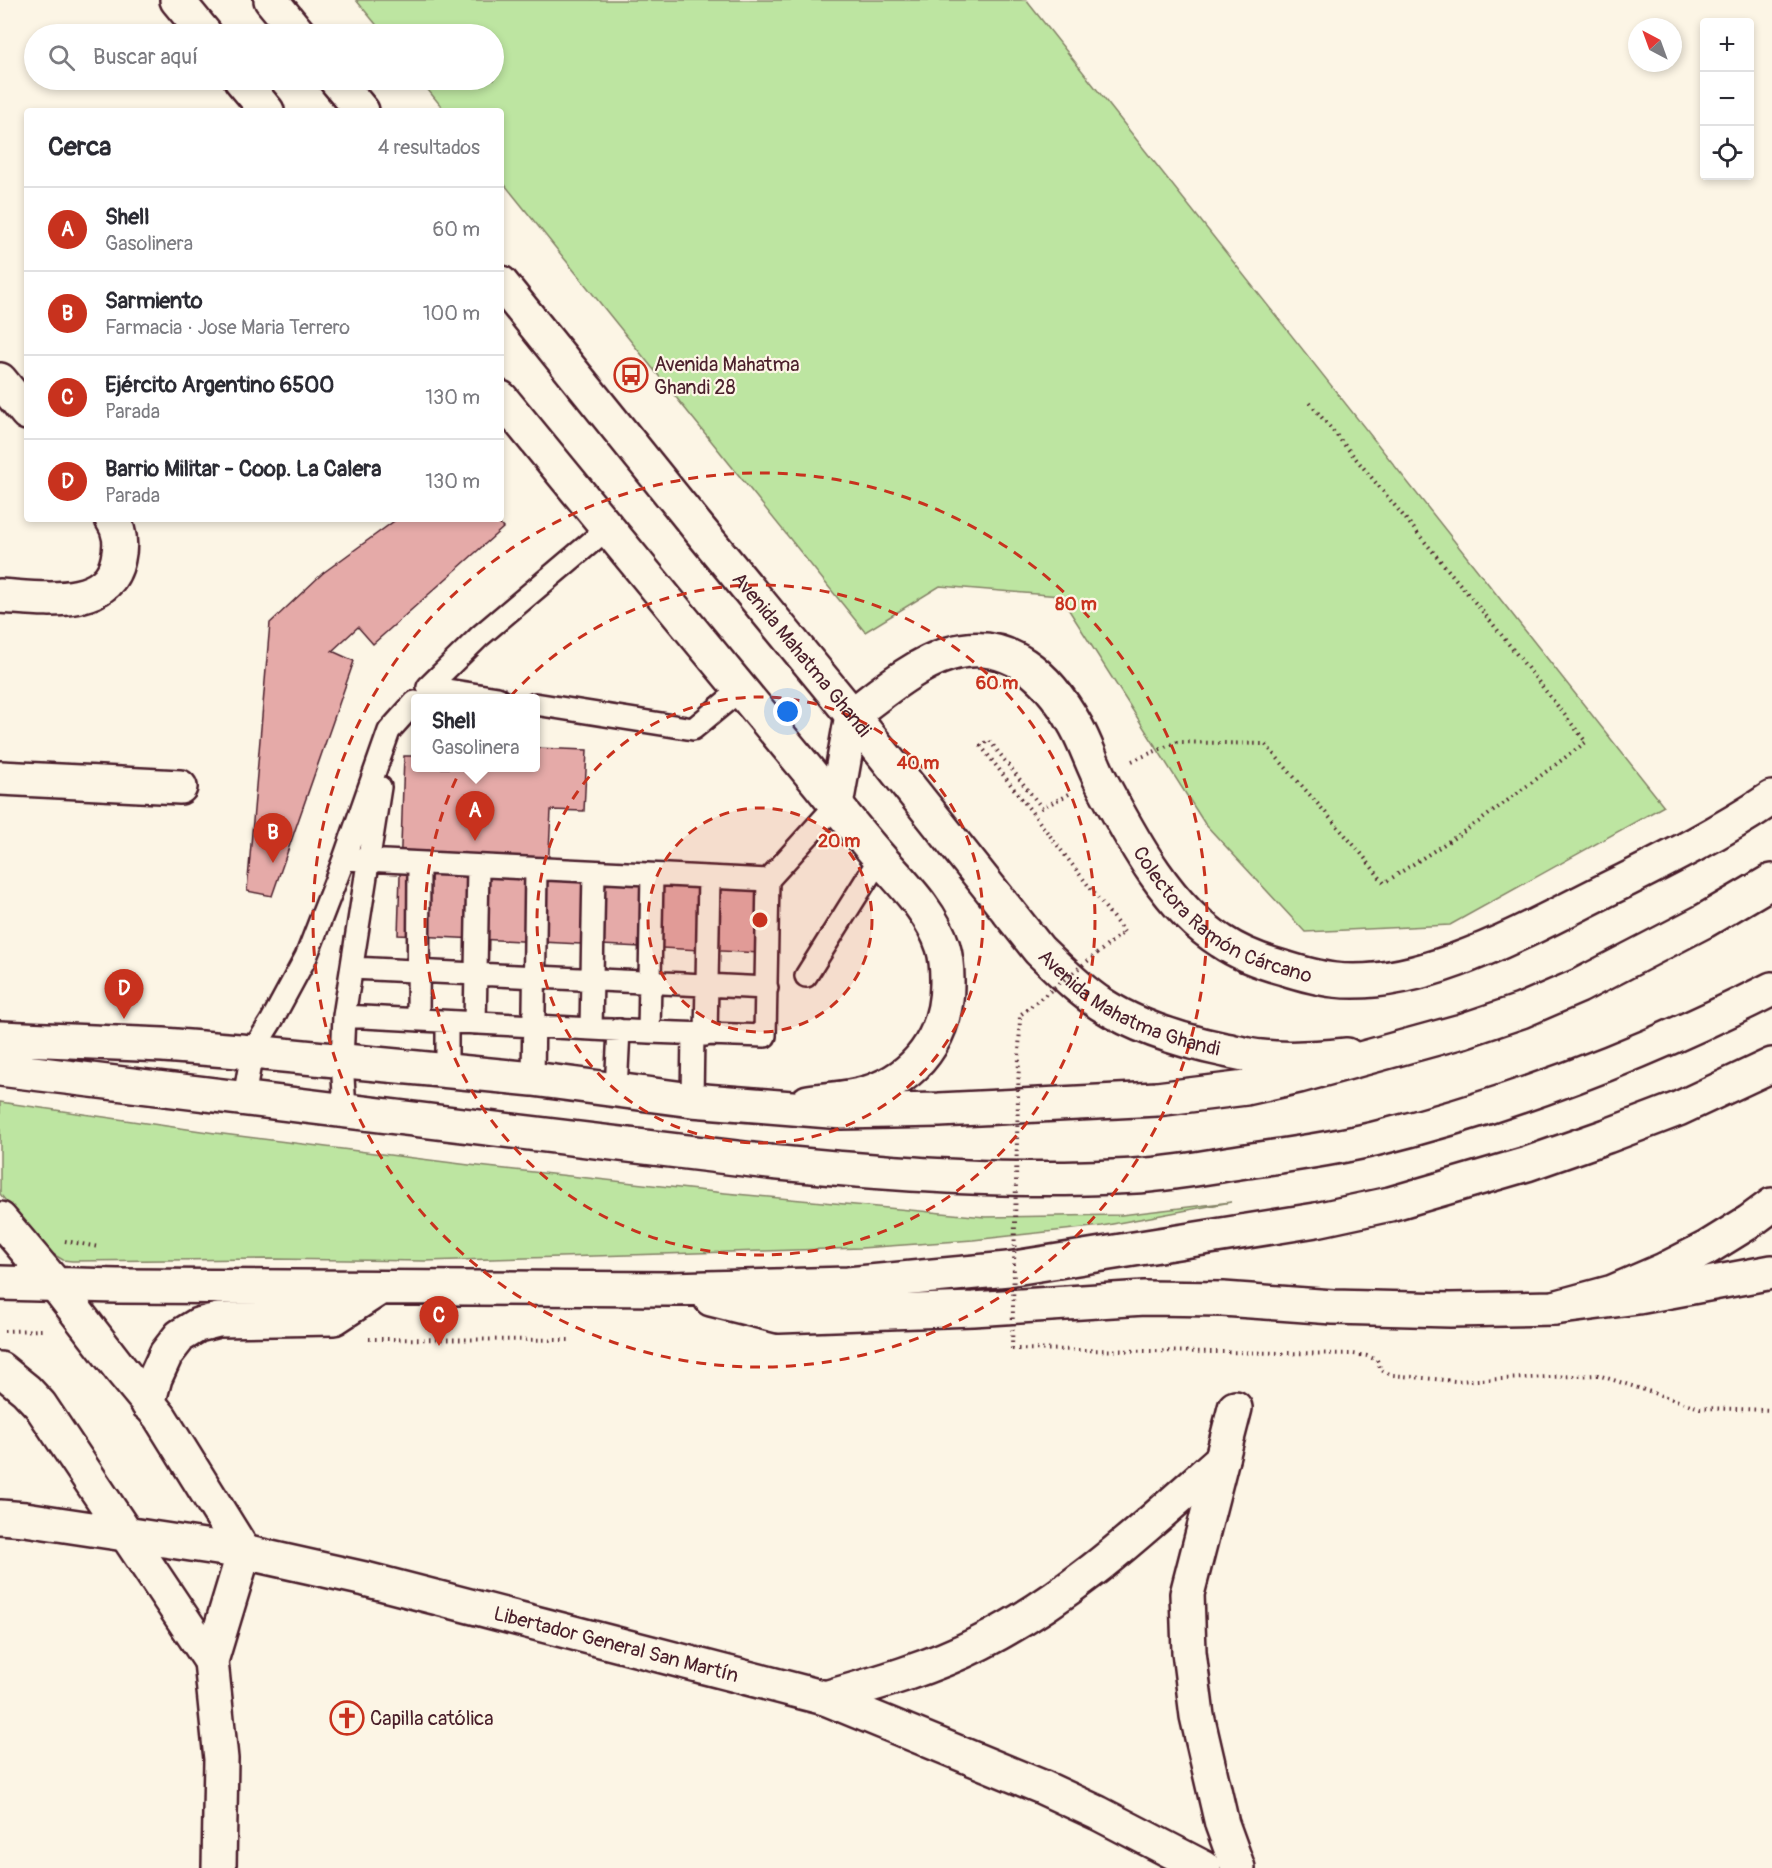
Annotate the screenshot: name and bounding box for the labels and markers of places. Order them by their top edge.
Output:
place label: Avenida Mahatma Ghandi 28 [654,352,799,400]
bus stop icon: Avenida Mahatma Ghandi 28 [613,357,649,393]
pin: A [456,792,494,841]
pin: B [254,814,292,863]
centre of rings [750,910,770,930]
pin: D [104,970,144,1019]
pin: C [420,1296,458,1346]
church icon: Capilla católica [329,1700,365,1736]
place label: Capilla católica [370,1706,493,1731]

